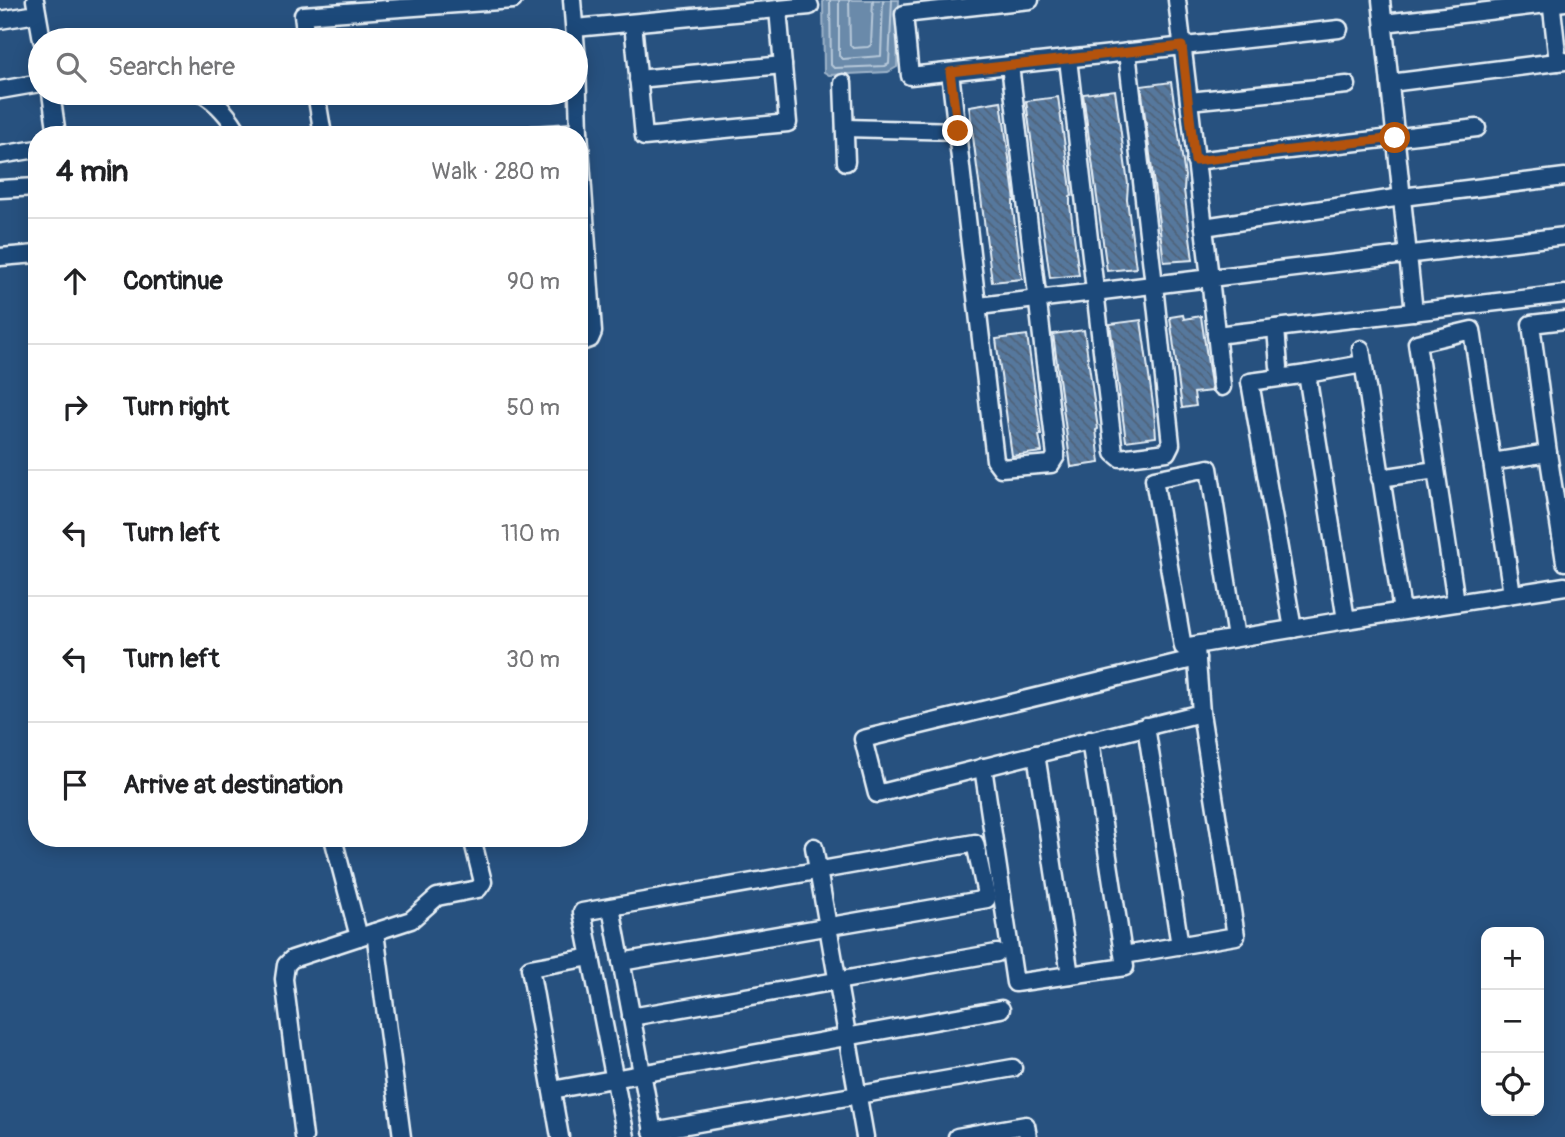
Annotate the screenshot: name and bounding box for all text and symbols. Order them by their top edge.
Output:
search box [28,28,588,105]
icon: search [52,48,90,86]
text: Search here [108,51,235,83]
route end [942,115,973,146]
route start [1379,122,1410,153]
text: 4 min [56,153,129,190]
text: Walk · 280 m [432,157,560,186]
icon: ahead [56,262,94,300]
text: Continue [123,265,223,297]
text: 90 m [507,267,560,296]
icon: right [56,388,94,426]
text: Turn right [123,391,229,423]
text: 50 m [506,393,560,422]
icon: left [56,514,94,552]
text: Turn left [123,517,219,549]
text: 110 m [501,519,560,548]
icon: left [56,640,94,678]
text: Turn left [123,643,219,675]
text: 30 m [506,645,560,674]
icon: arrive [56,766,94,804]
text: Arrive at destination [123,769,343,801]
map controls [1481,927,1544,1116]
button: + [1481,927,1544,990]
button: − [1481,990,1544,1053]
button: locate [1481,1053,1544,1116]

